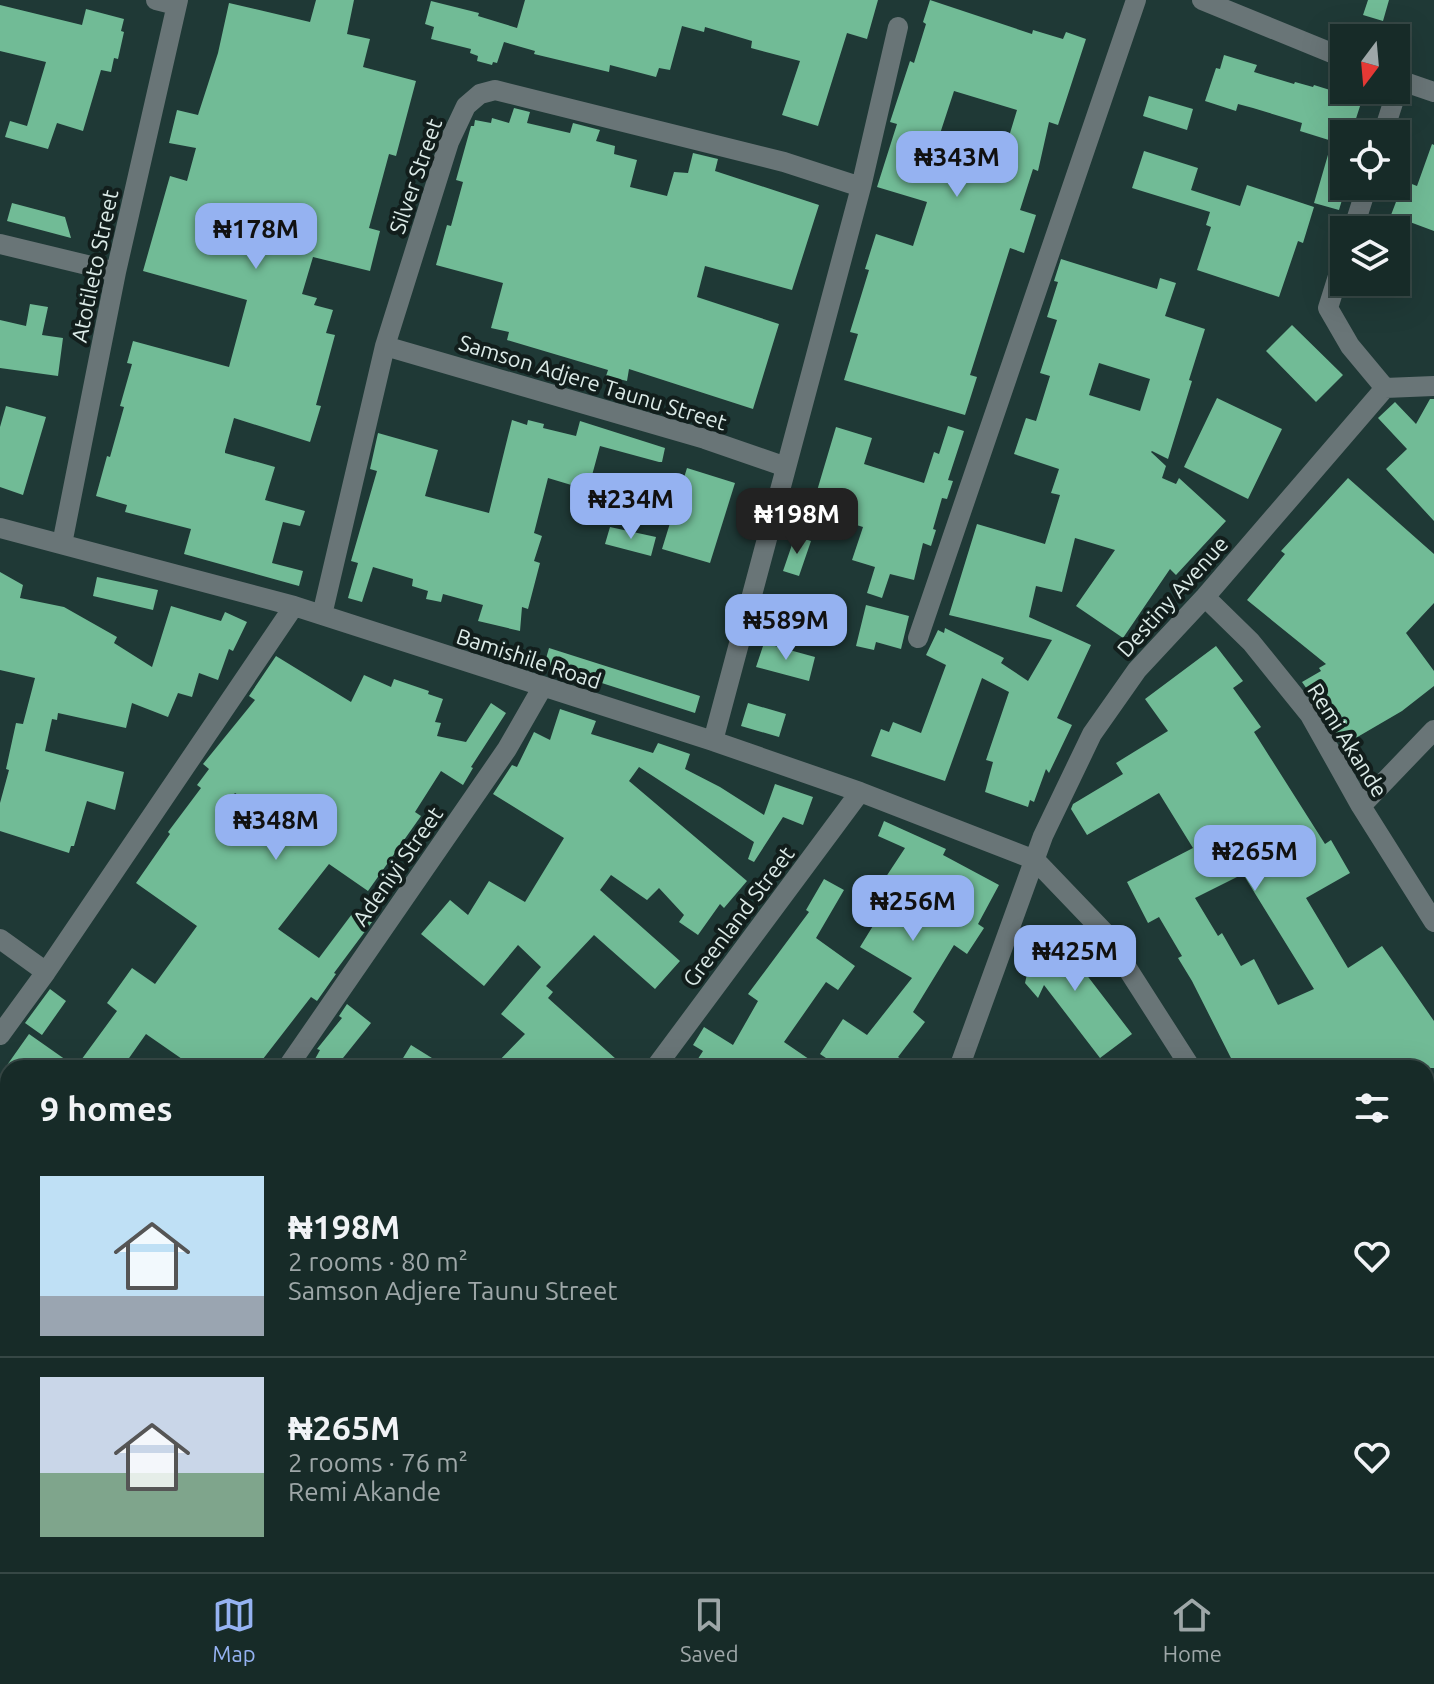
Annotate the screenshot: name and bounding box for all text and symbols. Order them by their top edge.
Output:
north arrow [1330,24,1410,104]
map controls [1330,24,1410,296]
street label: Silver Street [384,115,447,237]
button: locate [1330,120,1410,200]
pin: ₦343M [901,131,1013,199]
text: ₦343M [914,142,1000,171]
street label: Atotileto Street [66,187,122,345]
pin: ₦178M [200,203,312,271]
text: ₦178M [213,214,299,243]
button: layers [1330,216,1410,296]
street label: Samson Adjere Taunu Street [456,329,730,435]
pin: ₦234M [575,473,687,541]
text: ₦234M [588,484,674,513]
pin: ₦198M [741,488,853,556]
text: ₦198M [754,499,840,528]
street label: Destiny Avenue [1111,531,1233,661]
pin: ₦589M [730,594,842,662]
text: ₦589M [743,605,829,634]
street label: Bamishile Road [453,623,605,693]
street label: Remi Akande [1303,678,1393,802]
pin: ₦348M [220,794,332,862]
street label: Adeniyi Street [347,801,447,930]
text: ₦348M [233,805,319,834]
pin: ₦265M [1199,825,1311,893]
text: ₦265M [1212,836,1298,865]
street label: Greenland Street [677,841,799,991]
pin: ₦256M [857,875,969,943]
text: ₦256M [870,886,956,915]
pin: ₦425M [1019,925,1131,993]
text: ₦425M [1032,936,1118,965]
icon: filters [1350,1086,1394,1130]
text: 9 homes [40,1089,173,1127]
text: ₦198M [288,1207,400,1245]
icon: home [104,1208,200,1304]
icon: heart [1350,1234,1394,1278]
text: 2 rooms · 80 m² [288,1247,468,1276]
text: Samson Adjere Taunu Street [288,1276,618,1305]
text: ₦265M [288,1408,400,1446]
icon: home [104,1409,200,1505]
icon: heart [1350,1435,1394,1479]
text: 2 rooms · 76 m² [288,1448,468,1477]
text: Remi Akande [288,1477,441,1506]
tab: Map [212,1593,256,1666]
tab: Saved [680,1593,739,1666]
tab: Home [1163,1593,1222,1666]

